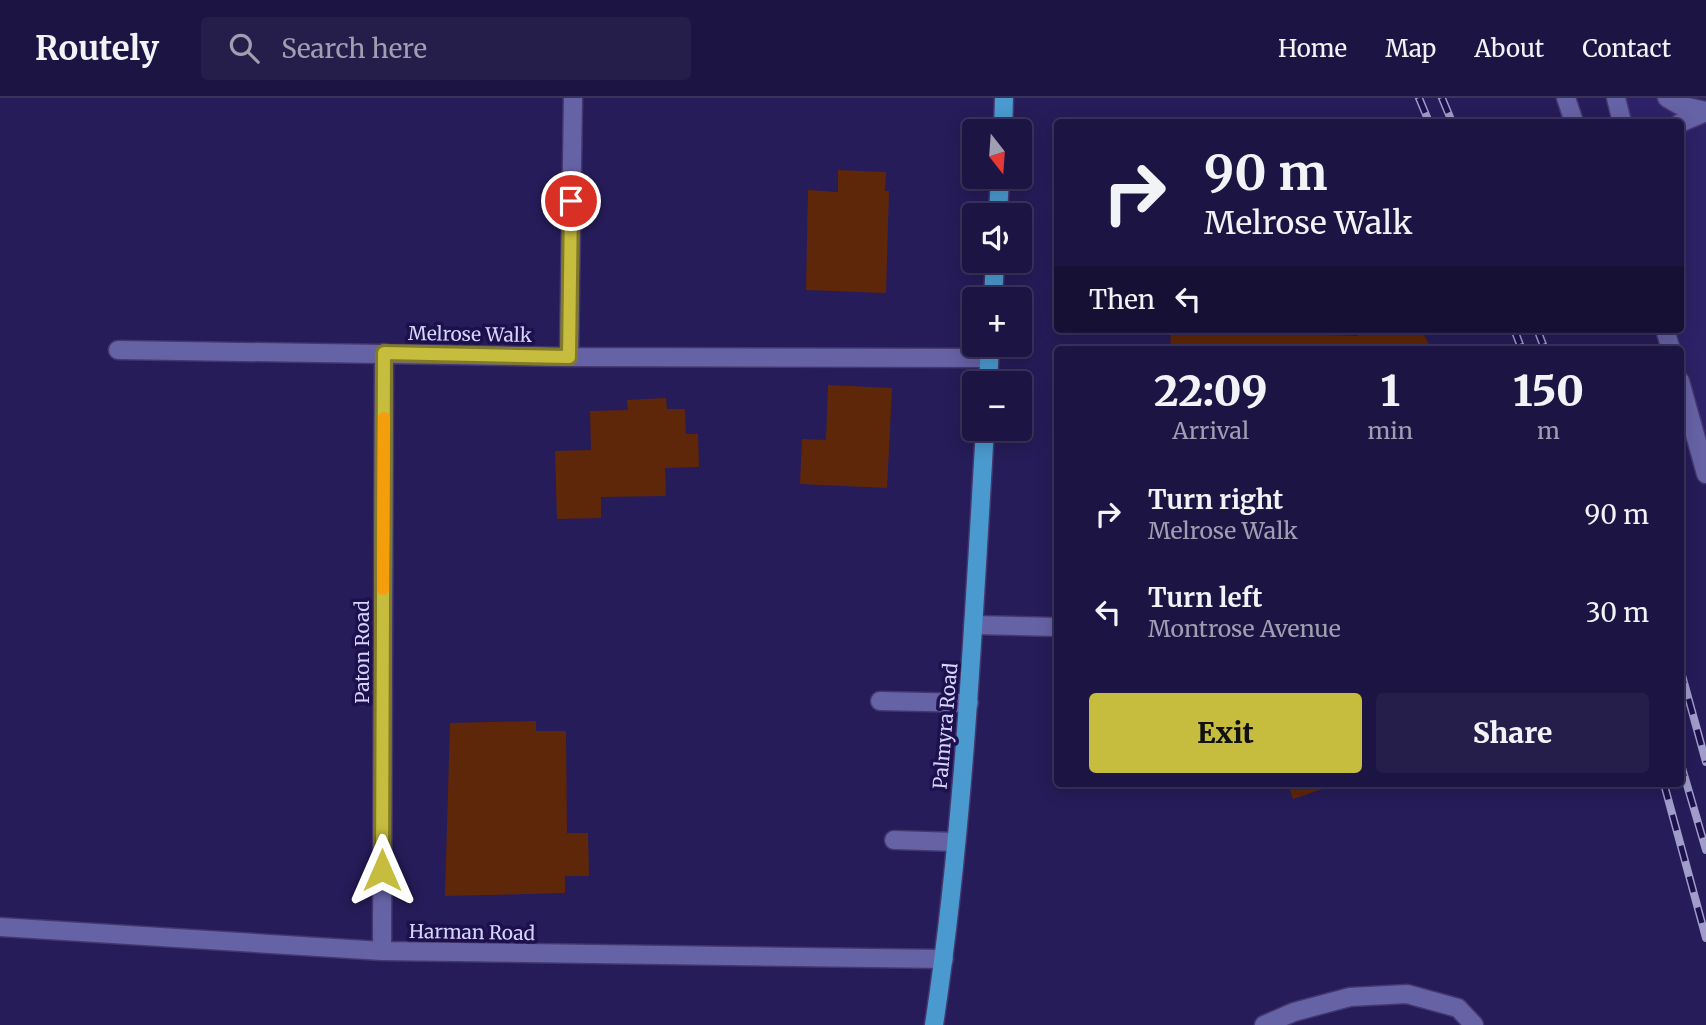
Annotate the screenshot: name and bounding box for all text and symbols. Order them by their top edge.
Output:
search box [201,17,691,80]
text: Routely [35,28,159,69]
icon: search [225,29,263,67]
text: Search here [281,32,427,65]
text: Home [1278,33,1347,64]
text: Map [1385,33,1436,64]
text: About [1474,33,1544,64]
text: Contact [1582,33,1671,64]
north arrow [962,119,1032,189]
map controls [962,119,1032,441]
text: 90 m [1204,142,1328,203]
icon: right [1089,147,1180,238]
pin [541,171,601,231]
icon: arrive [552,182,590,220]
button: sound [962,203,1032,273]
text: Melrose Walk [1204,203,1412,243]
icon: left [1169,280,1207,318]
text: Then [1089,283,1155,316]
button: + [962,287,1032,357]
street label: Melrose Walk [408,321,532,347]
text: 22:09 [1154,365,1267,417]
text: 1 [1380,365,1400,417]
text: 150 [1513,365,1584,417]
button: − [962,371,1032,441]
text: Arrival [1172,416,1249,445]
text: min [1368,416,1413,445]
text: m [1537,416,1560,445]
text: Turn right [1148,483,1283,516]
icon: right [1089,495,1127,533]
text: 90 m [1585,498,1649,531]
text: Melrose Walk [1148,516,1298,545]
text: Turn left [1148,581,1262,614]
icon: left [1089,593,1127,631]
text: 30 m [1586,596,1649,629]
street label: Paton Road [350,600,374,704]
text: Montrose Avenue [1148,614,1341,643]
street label: Palmyra Road [928,662,962,790]
button: Exit [1089,693,1362,773]
button: Share [1376,693,1649,773]
position arrow [345,833,419,907]
street label: Harman Road [409,919,535,945]

